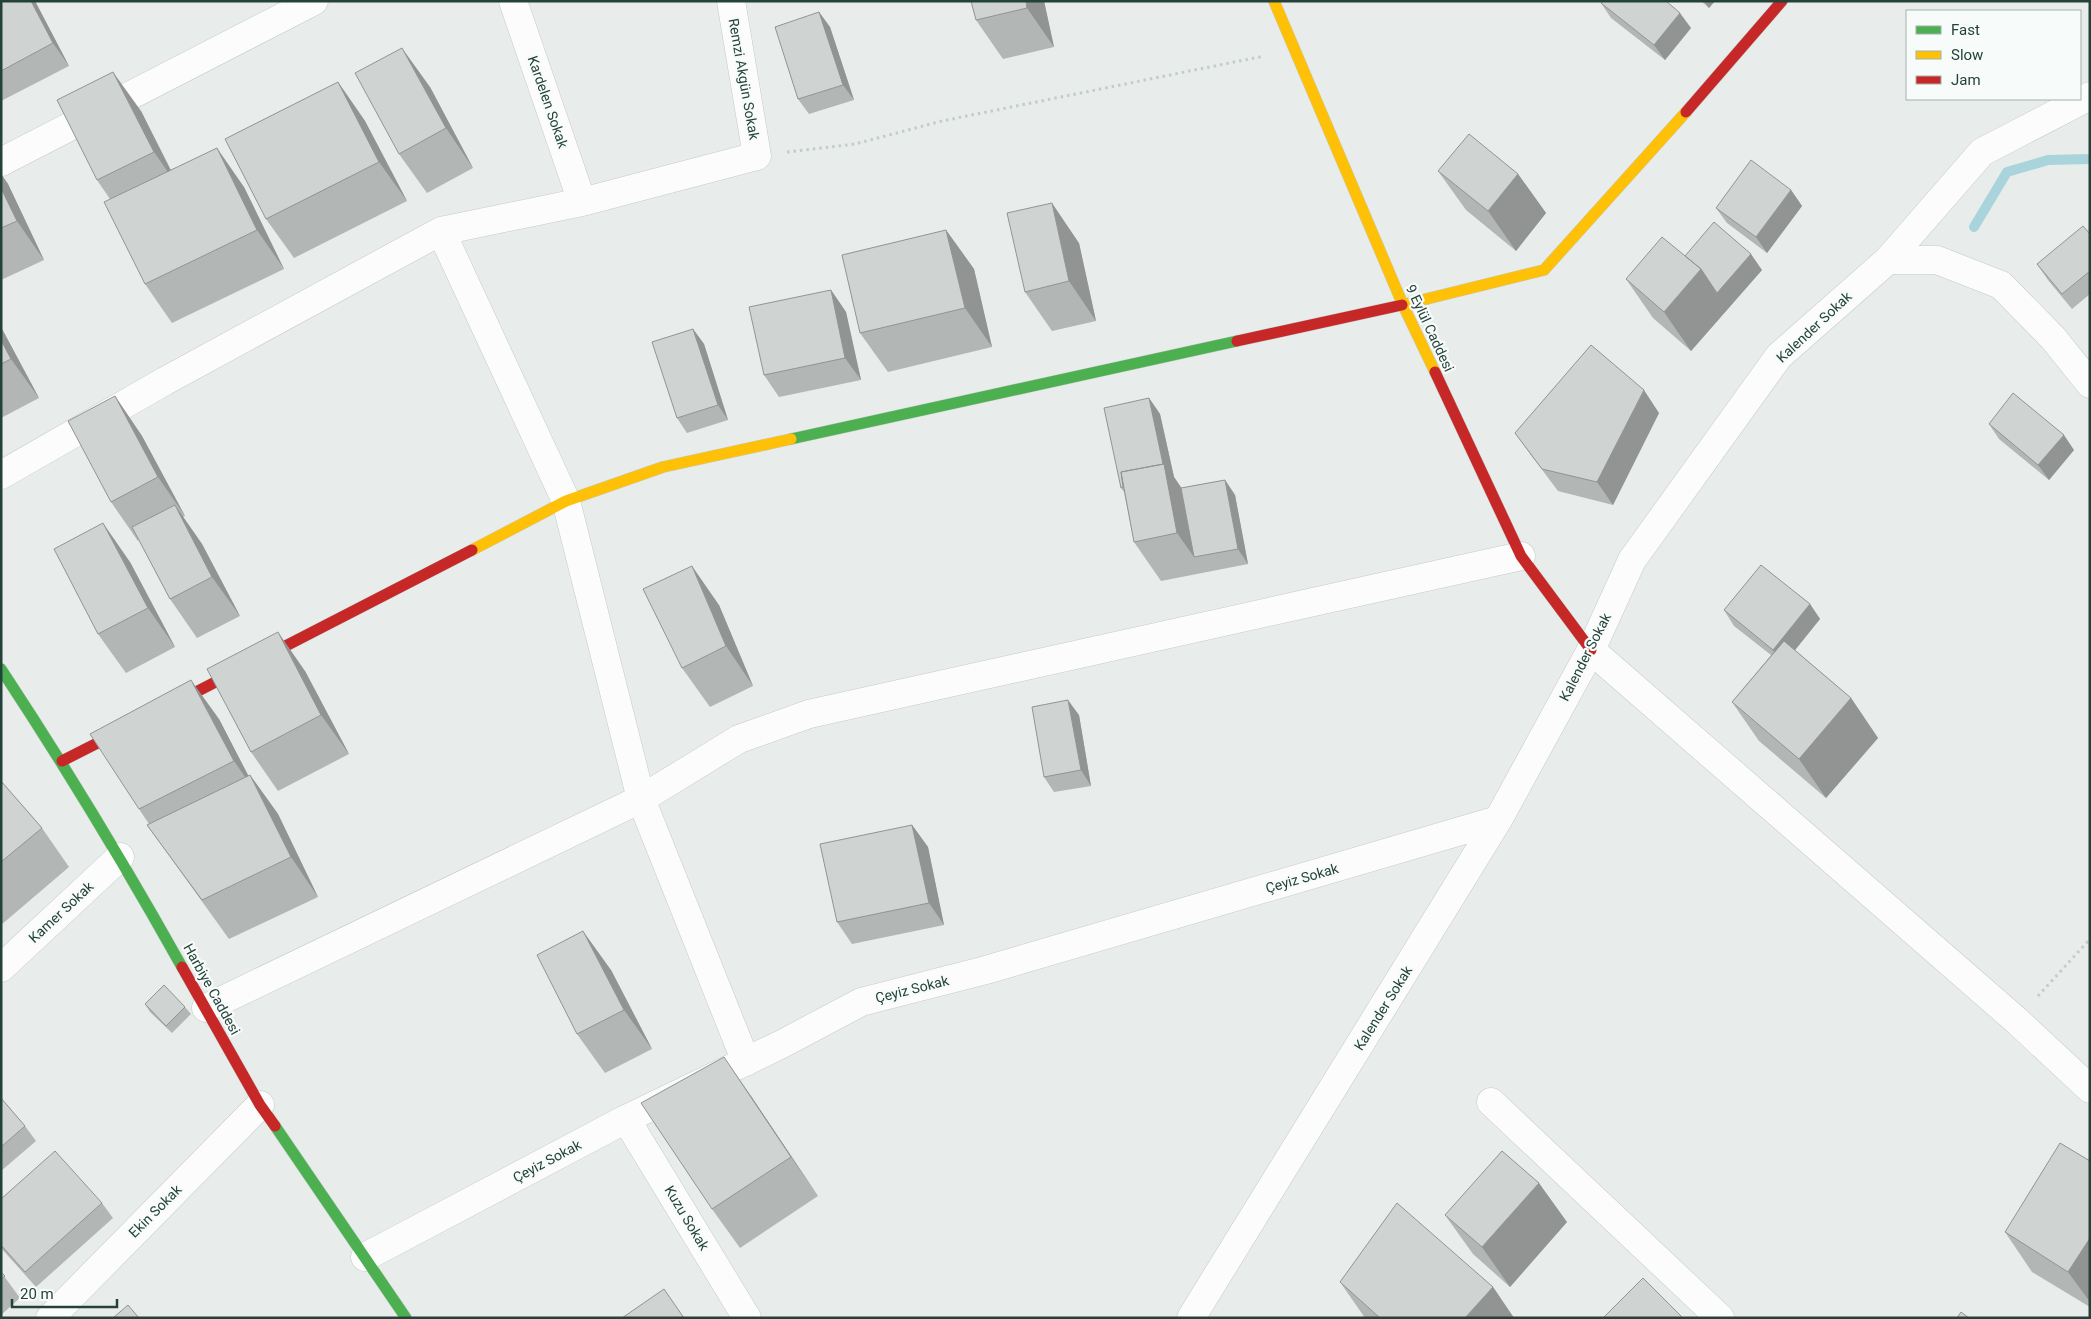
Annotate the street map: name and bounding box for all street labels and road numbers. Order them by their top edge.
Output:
street label: Remzi Akgün Sokak [725,17,763,142]
street label: Kardelen Sokak [525,54,572,151]
street label: 9 Eylül Caddesi [1403,282,1457,374]
street label: Kalender Sokak [1773,288,1855,366]
street label: Kalender Sokak [1556,610,1614,704]
street label: Çeyiz Sokak [1264,860,1341,896]
street label: Kamer Sokak [25,877,97,946]
street label: Harbiye Caddesi [180,941,244,1037]
street label: Kalender Sokak [1351,962,1416,1053]
street label: Çeyiz Sokak [874,972,951,1006]
street label: Çeyiz Sokak [510,1136,585,1186]
street label: Ekin Sokak [125,1181,185,1241]
street label: Kuzu Sokak [661,1183,713,1254]

